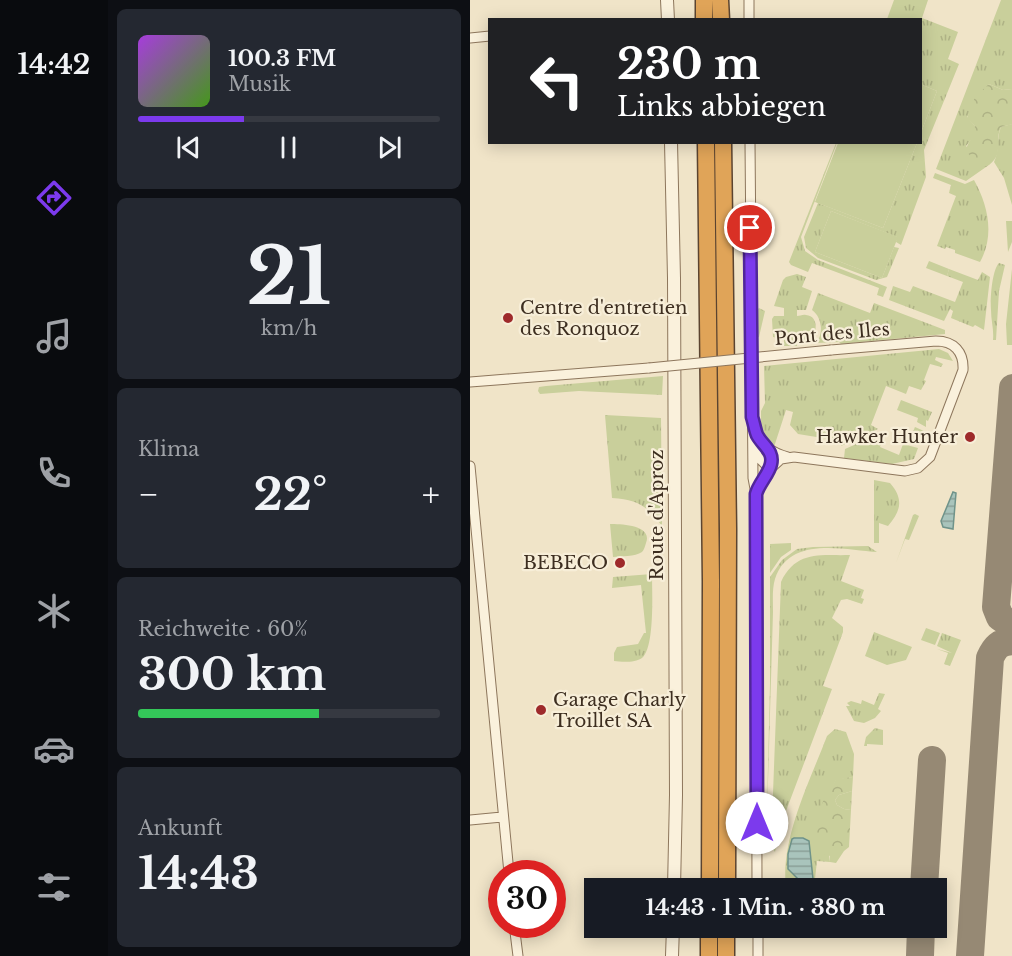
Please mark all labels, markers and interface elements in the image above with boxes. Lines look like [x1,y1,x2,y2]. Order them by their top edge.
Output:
text: 230 m [617,38,760,90]
icon: left [518,42,596,120]
text: 100.3 FM [228,45,336,72]
text: 14:42 [18,48,90,81]
text: Musik [228,72,291,96]
text: Links abbiegen [617,90,826,123]
icon: previous [172,131,205,164]
icon: pause [272,131,305,164]
icon: next [373,131,406,164]
icon: directions [33,177,75,219]
pin [724,202,775,253]
icon: arrive [733,211,766,244]
text: 21 [247,228,331,325]
place label: Centre d'entretien des Ronquoz [520,297,687,340]
marker: Centre d'entretien des Ronquoz [501,311,515,325]
icon: music [33,315,75,357]
text: km/h [261,316,317,340]
street label: Pont des Iles [773,318,891,350]
place label: Hawker Hunter [816,426,958,448]
marker: Hawker Hunter [963,430,977,444]
text: Klima [138,437,199,461]
street label: Route d'Aproz [646,449,668,581]
icon: phone [33,452,75,494]
text: 22° [254,466,327,522]
text: − [138,474,159,515]
text: + [422,474,440,515]
place label: BEBECO [523,552,608,574]
marker: BEBECO [613,556,627,570]
icon: climate [33,590,75,632]
text: Reichweite · 60% [138,617,308,641]
text: 300 km [138,646,326,702]
place label: Garage Charly Troillet SA [553,689,686,732]
marker: Garage Charly Troillet SA [534,703,548,717]
icon: car [33,728,75,770]
position arrow [725,791,789,855]
text: Ankunft [138,816,223,840]
text: 14:43 [138,845,259,901]
speed limit sign: 30 [488,860,566,938]
icon: filters [33,866,75,908]
text: 14:43 · 1 Min. · 380 m [646,894,885,921]

